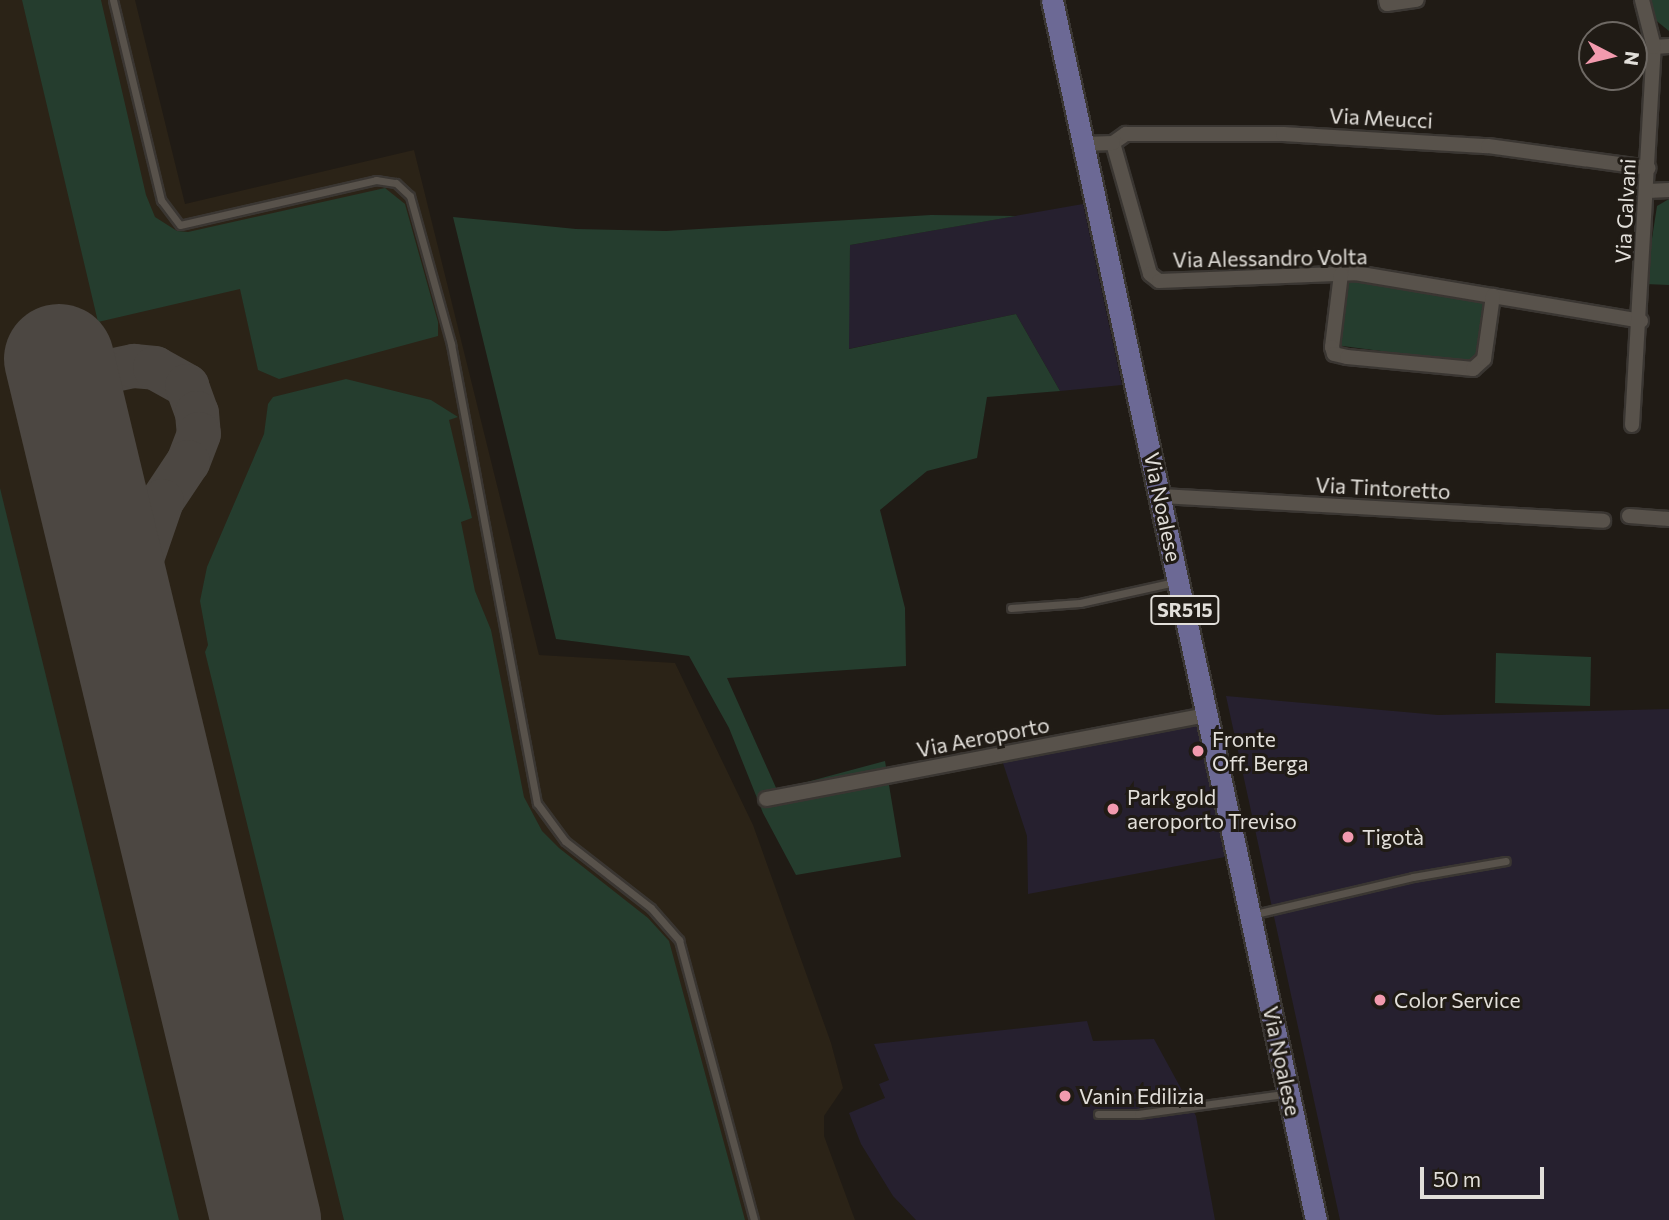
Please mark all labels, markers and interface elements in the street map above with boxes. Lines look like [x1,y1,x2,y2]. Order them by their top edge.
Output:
north arrow [1578,21,1648,91]
text: N [1620,50,1645,67]
street label: Via Meucci [1328,103,1434,133]
street label: Via Galvani [1610,158,1640,264]
street label: Via Alessandro Volta [1172,244,1368,272]
street label: Via Noalese [1139,450,1187,564]
street label: Via Tintoretto [1315,472,1451,504]
road number: SR515 [1150,594,1220,625]
street label: Via Aeroporto [914,712,1052,762]
place label: Fronte Off. Berga [1212,726,1308,776]
marker: Fronte Off. Berga [1190,743,1206,759]
place label: Park gold aeroporto Treviso [1127,784,1297,834]
marker: Park gold aeroporto Treviso [1105,801,1121,817]
place label: Tigotà [1362,824,1424,850]
marker: Tigotà [1340,829,1356,845]
place label: Color Service [1394,987,1521,1013]
marker: Color Service [1372,992,1388,1008]
street label: Via Noalese [1258,1004,1306,1118]
place label: Vanin Edilizia [1079,1083,1204,1109]
marker: Vanin Edilizia [1057,1088,1073,1104]
scale bar [1424,1154,1548,1198]
text: 50 m [1433,1166,1481,1191]

